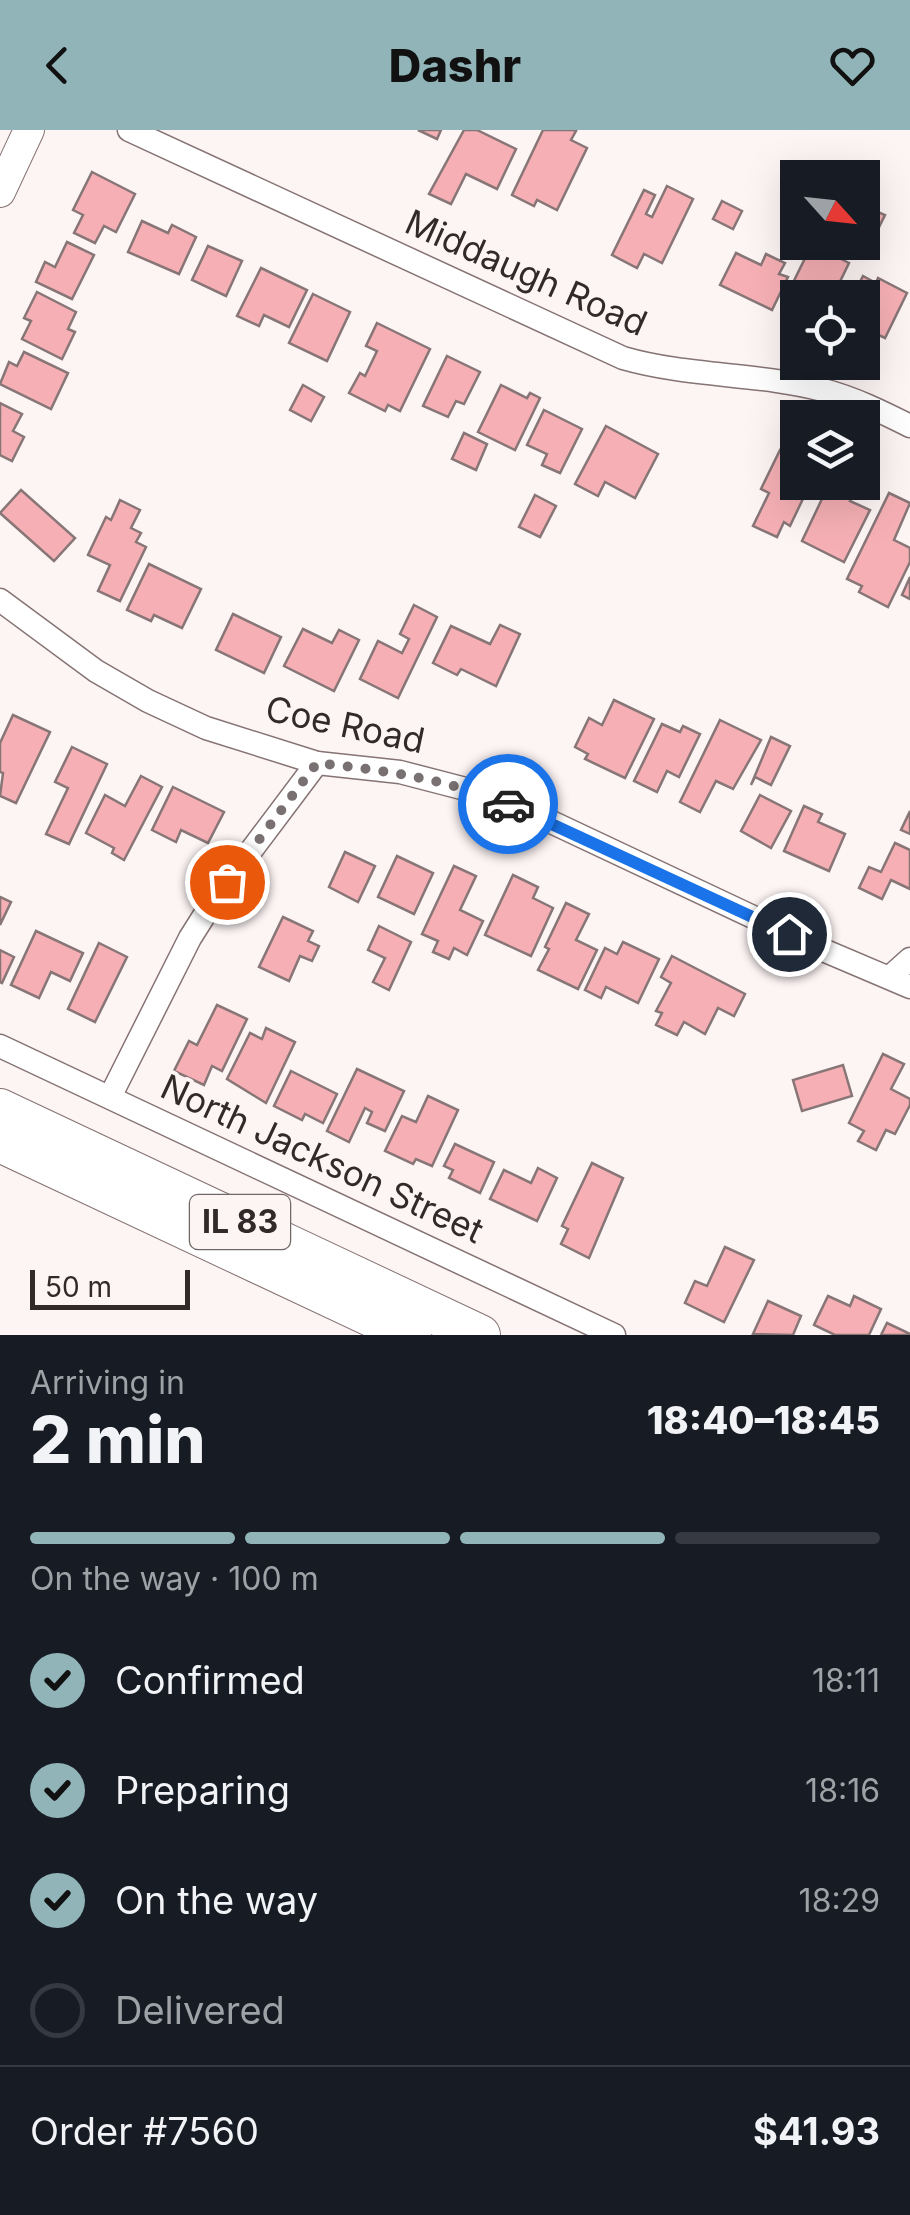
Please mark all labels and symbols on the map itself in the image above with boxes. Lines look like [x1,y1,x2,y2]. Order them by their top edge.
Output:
north arrow [780,160,880,260]
street label: Middaugh Road [399,200,654,344]
street label: Coe Road [262,687,428,761]
courier [458,754,558,854]
pin [185,840,270,925]
pin [747,892,832,977]
street label: North Jackson Street [155,1065,490,1251]
road number: IL 83 [190,1195,290,1249]
scale bar [30,1265,190,1310]

